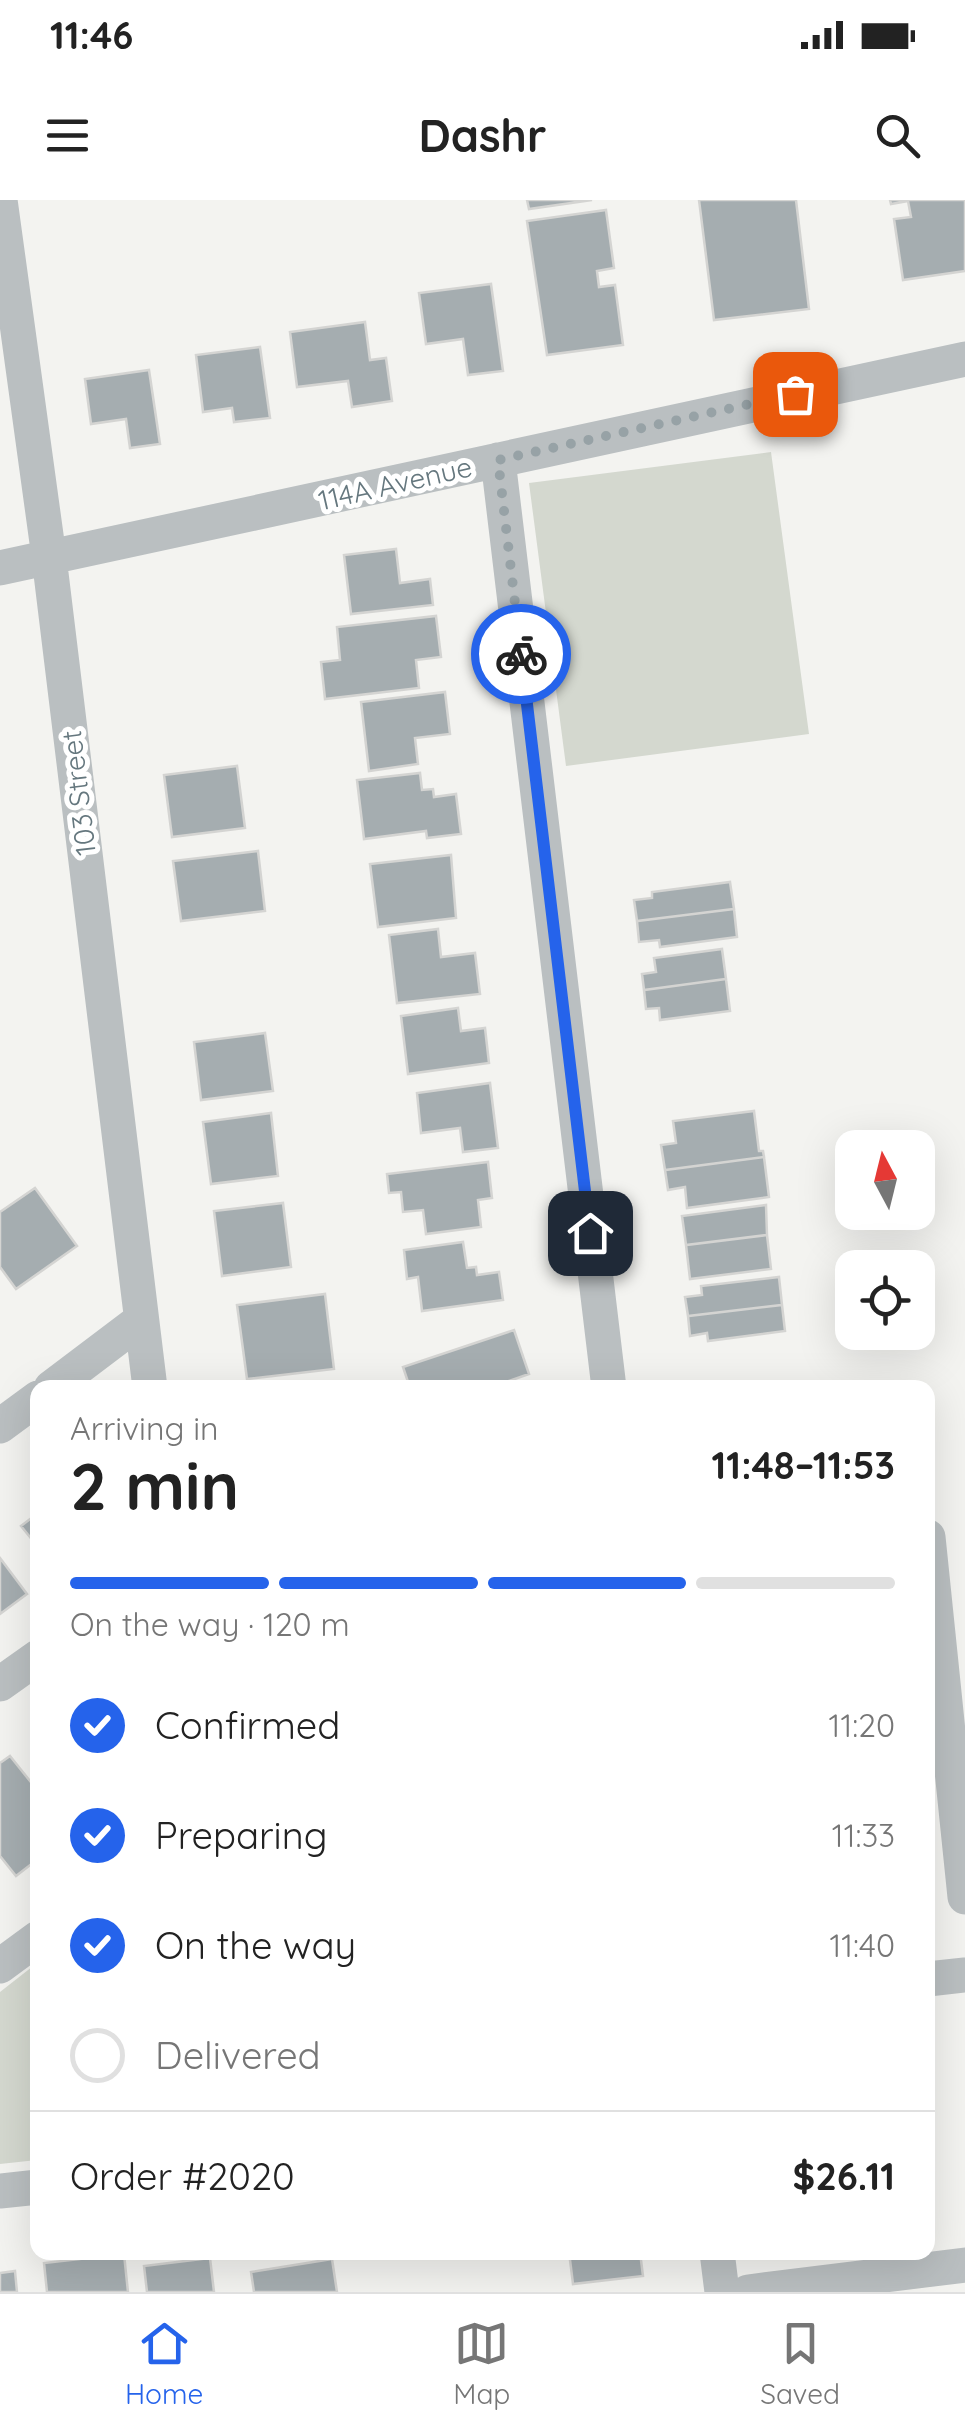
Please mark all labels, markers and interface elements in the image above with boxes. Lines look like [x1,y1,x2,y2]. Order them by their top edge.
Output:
text: 11:46 [50,11,133,59]
text: Dashr [418,107,547,163]
icon: menu [40,108,95,163]
icon: search [870,108,925,163]
pin [753,352,838,437]
icon: bag [768,367,823,422]
street label: 114A Avenue [315,448,475,518]
courier [471,604,571,704]
icon: bike [494,627,549,682]
street label: 103 Street [53,728,103,858]
north arrow [835,1130,935,1230]
map controls [835,1130,935,1350]
pin [548,1191,633,1276]
icon: home [563,1206,618,1261]
button: locate [835,1250,935,1350]
text: Arriving in [70,1408,219,1448]
text: 11:48–11:53 [712,1441,895,1489]
text: 2 min [70,1445,239,1526]
text: On the way · 120 m [70,1604,350,1644]
icon: check [70,1698,125,1753]
text: Confirmed [155,1701,340,1749]
text: 11:20 [829,1705,895,1745]
icon: check [70,1808,125,1863]
text: Preparing [155,1811,327,1859]
text: 11:33 [832,1815,895,1855]
icon: check [70,1918,125,1973]
text: On the way [155,1921,356,1969]
text: 11:40 [829,1925,895,1965]
text: Delivered [155,2031,321,2079]
text: Order #2020 [70,2152,295,2200]
text: $26.11 [793,2152,895,2200]
tab: Home [125,2316,203,2411]
tab: Map [453,2316,510,2411]
tab: Saved [760,2316,840,2411]

